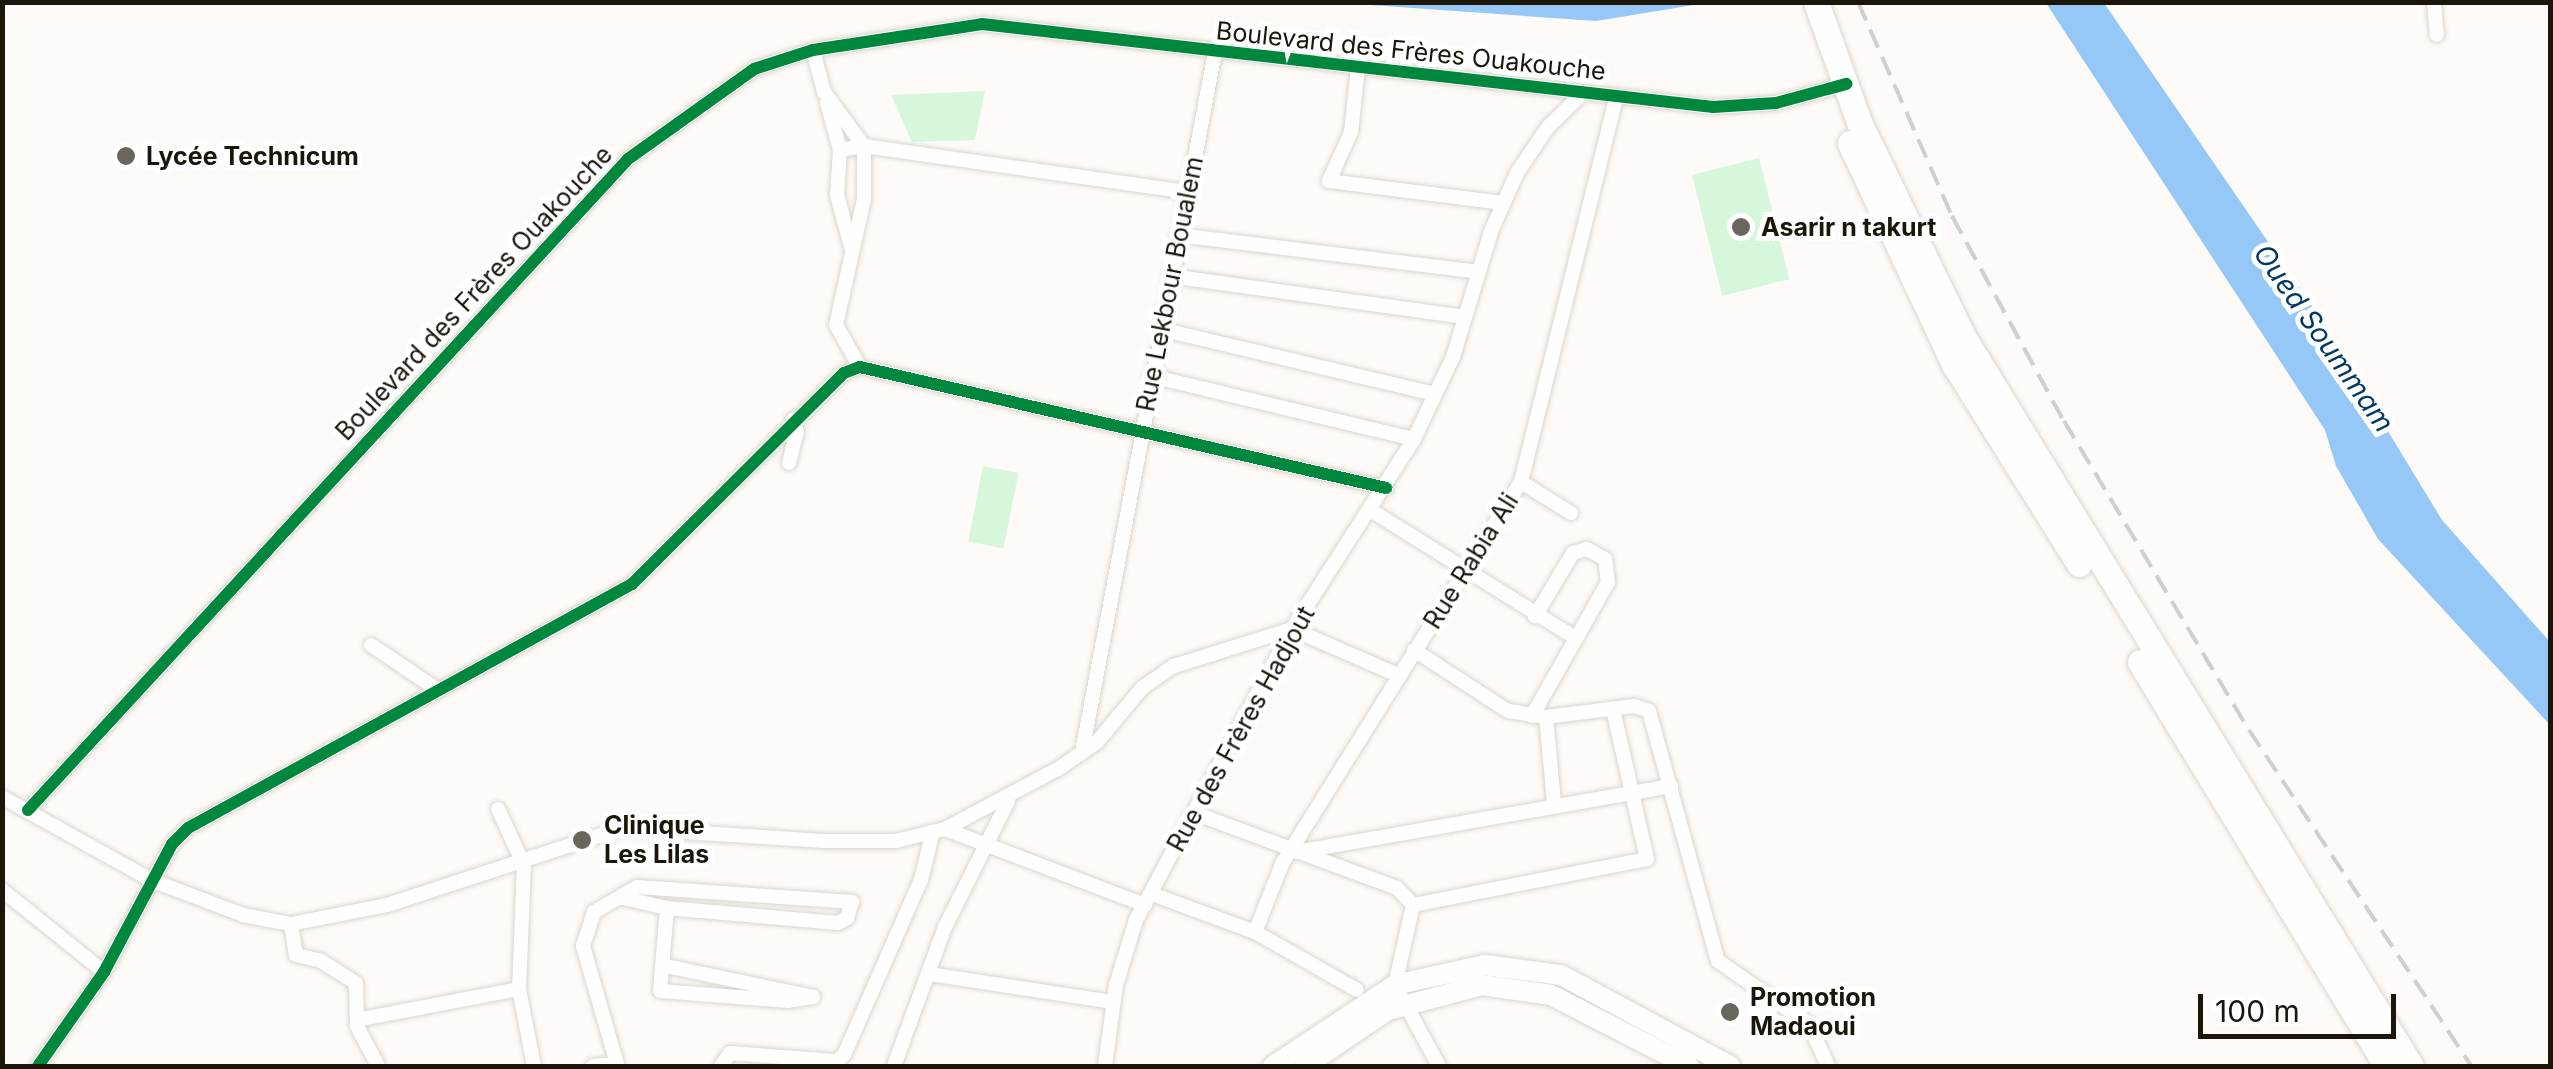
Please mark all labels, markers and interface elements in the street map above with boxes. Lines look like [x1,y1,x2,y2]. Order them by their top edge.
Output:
street label: Boulevard des Frères Ouakouche [1215,16,1607,86]
street label: Boulevard des Frères Ouakouche [329,140,619,446]
place label: Lycée Technicum [146,141,359,171]
marker: Lycée Technicum [115,145,137,167]
street label: Rue Lekbour Boualem [1131,154,1209,414]
place label: Asarir n takurt [1761,212,1936,242]
marker: Asarir n takurt [1730,216,1752,238]
water label: Oued Soummam [2247,238,2401,438]
street label: Rue Rabia Ali [1417,488,1525,634]
street label: Rue des Frères Hadjout [1161,601,1321,857]
place label: Clinique Les Lilas [604,811,709,870]
marker: Clinique Les Lilas [569,827,595,853]
scale bar [2203,974,2400,1036]
place label: Promotion Madaoui [1750,983,1876,1042]
text: 100 m [2215,993,2300,1029]
marker: Promotion Madaoui [1719,1001,1741,1023]

